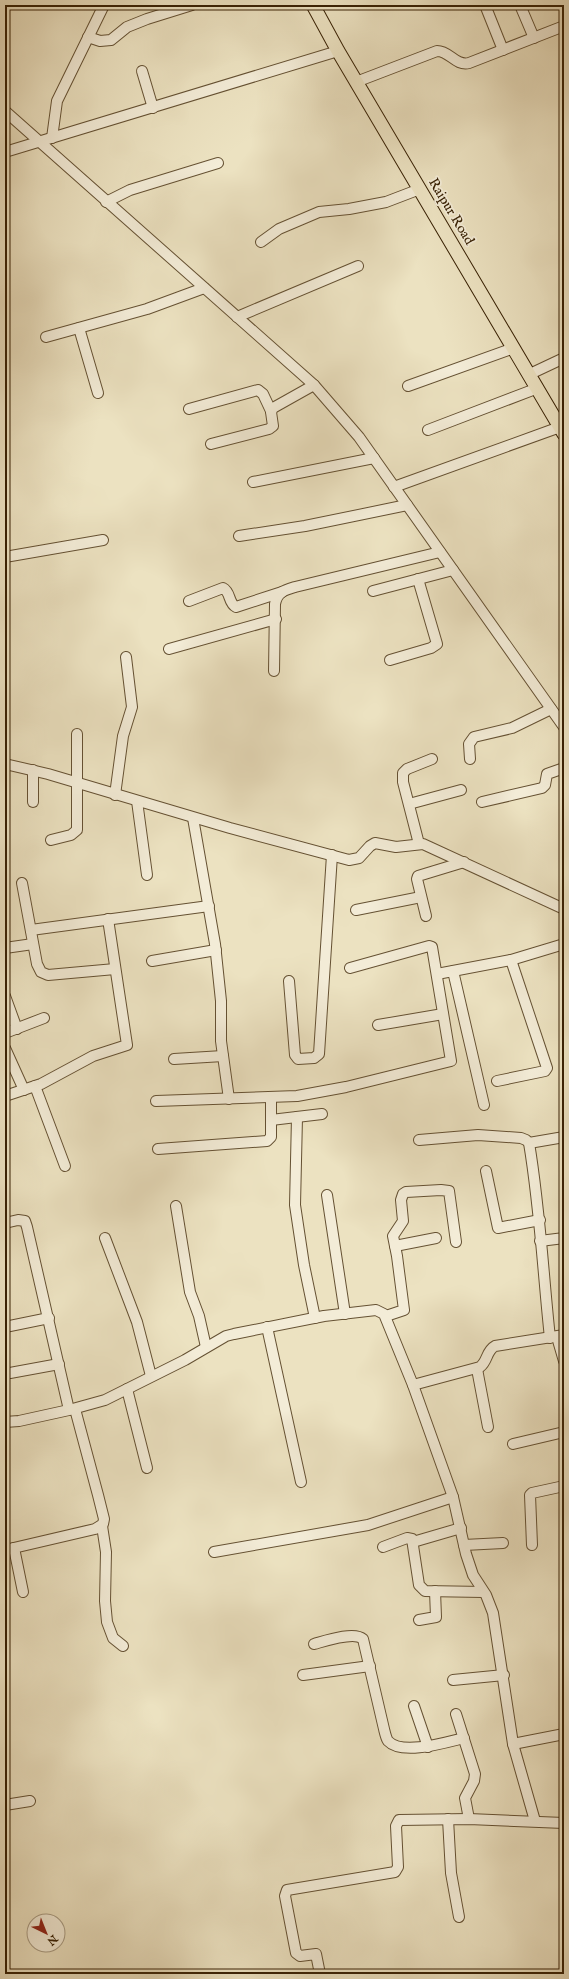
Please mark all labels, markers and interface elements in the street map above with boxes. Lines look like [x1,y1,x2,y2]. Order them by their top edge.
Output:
street label: Raipur Road [424,175,478,249]
north arrow [26,1913,66,1953]
text: N [44,1931,61,1948]

